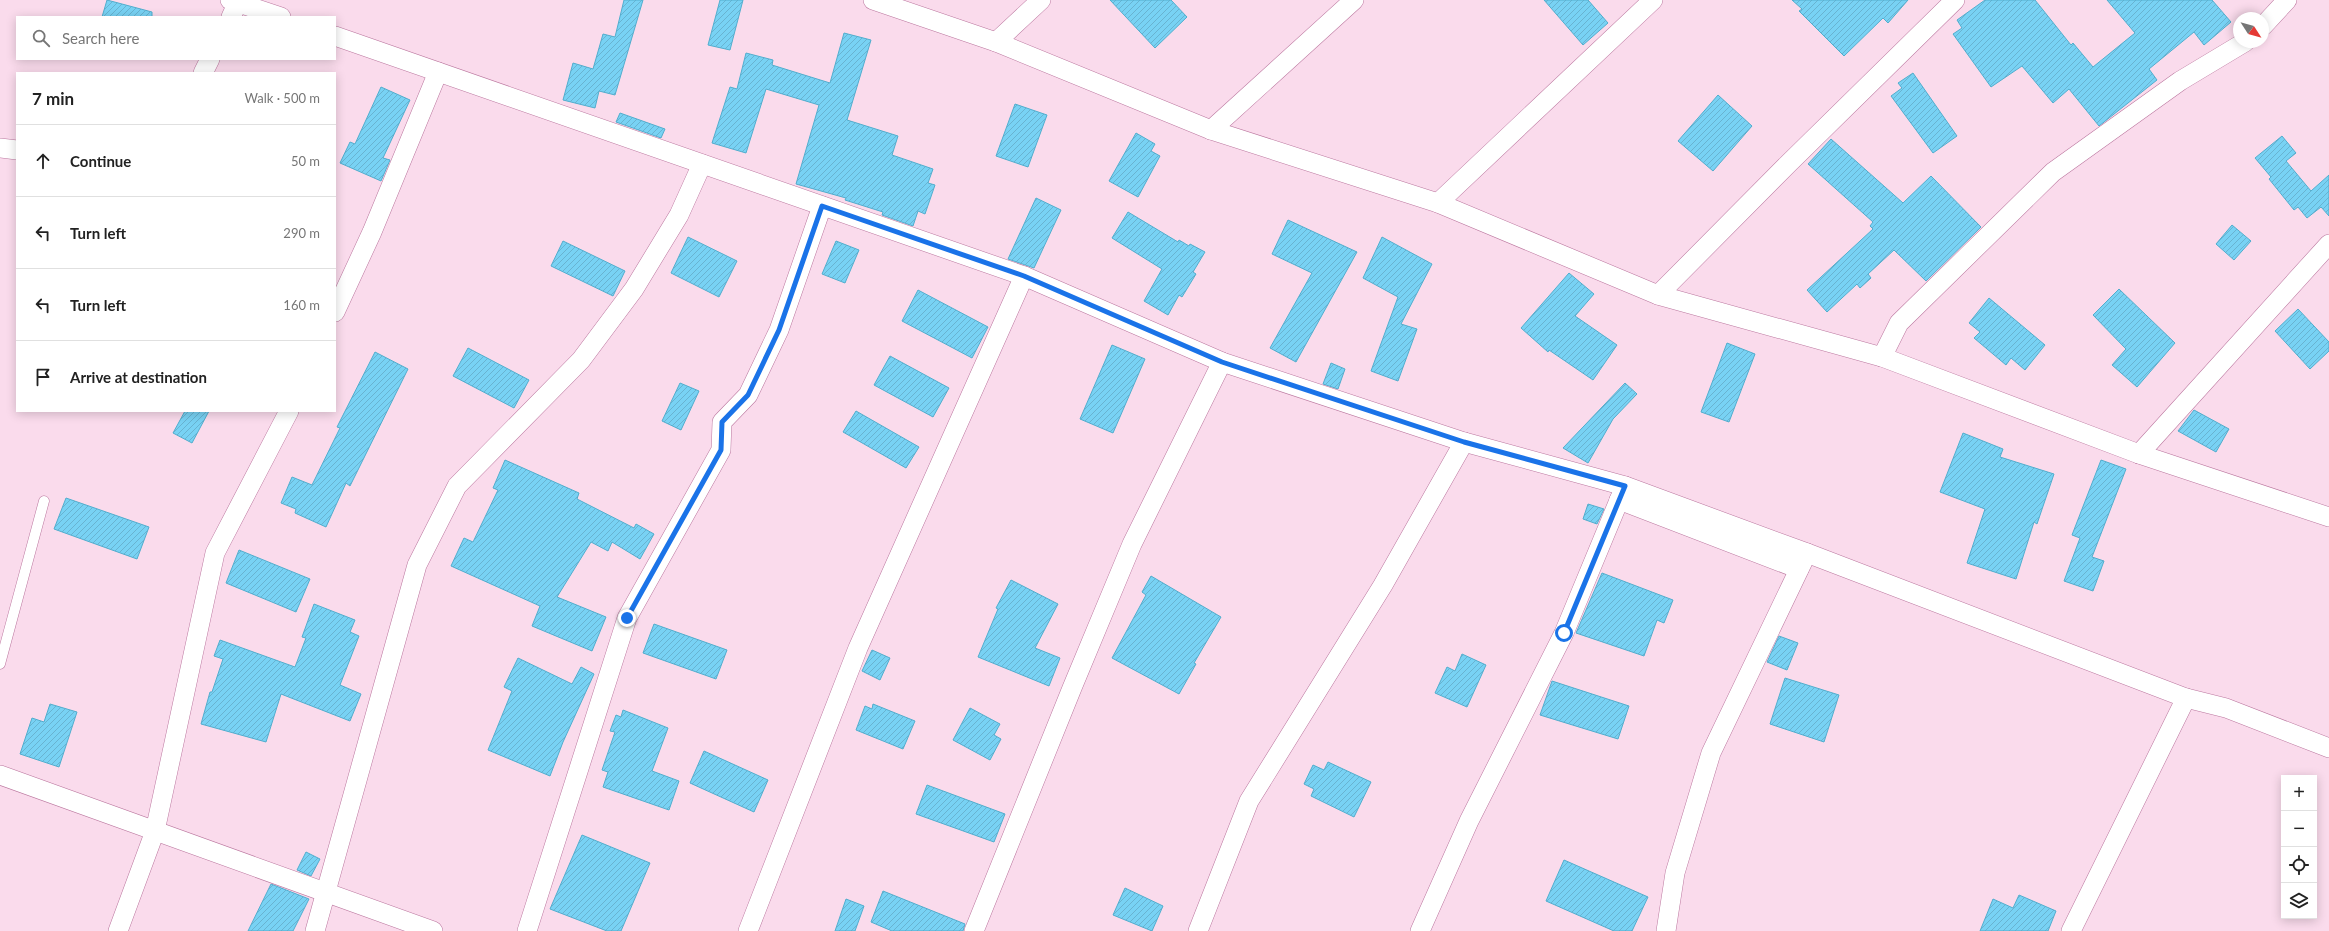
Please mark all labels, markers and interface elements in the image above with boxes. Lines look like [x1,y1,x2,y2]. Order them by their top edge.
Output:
north arrow [2233,12,2269,48]
search box [16,16,336,60]
icon: search [30,27,52,49]
text: Search here [62,29,139,47]
text: 7 min [32,88,74,109]
text: Walk · 500 m [244,90,320,106]
icon: ahead [32,150,54,172]
text: Continue [70,152,131,170]
text: 50 m [291,153,320,169]
icon: left [32,222,54,244]
text: Turn left [70,224,126,242]
text: 290 m [283,225,320,241]
icon: left [32,294,54,316]
text: Turn left [70,296,126,314]
text: 160 m [283,297,320,313]
icon: arrive [32,366,54,388]
text: Arrive at destination [70,368,207,386]
route end [618,609,636,627]
route start [1555,624,1573,642]
map controls [2281,775,2317,919]
button: + [2281,775,2317,811]
button: − [2281,811,2317,847]
button: locate [2281,847,2317,883]
button: layers [2281,883,2317,919]

